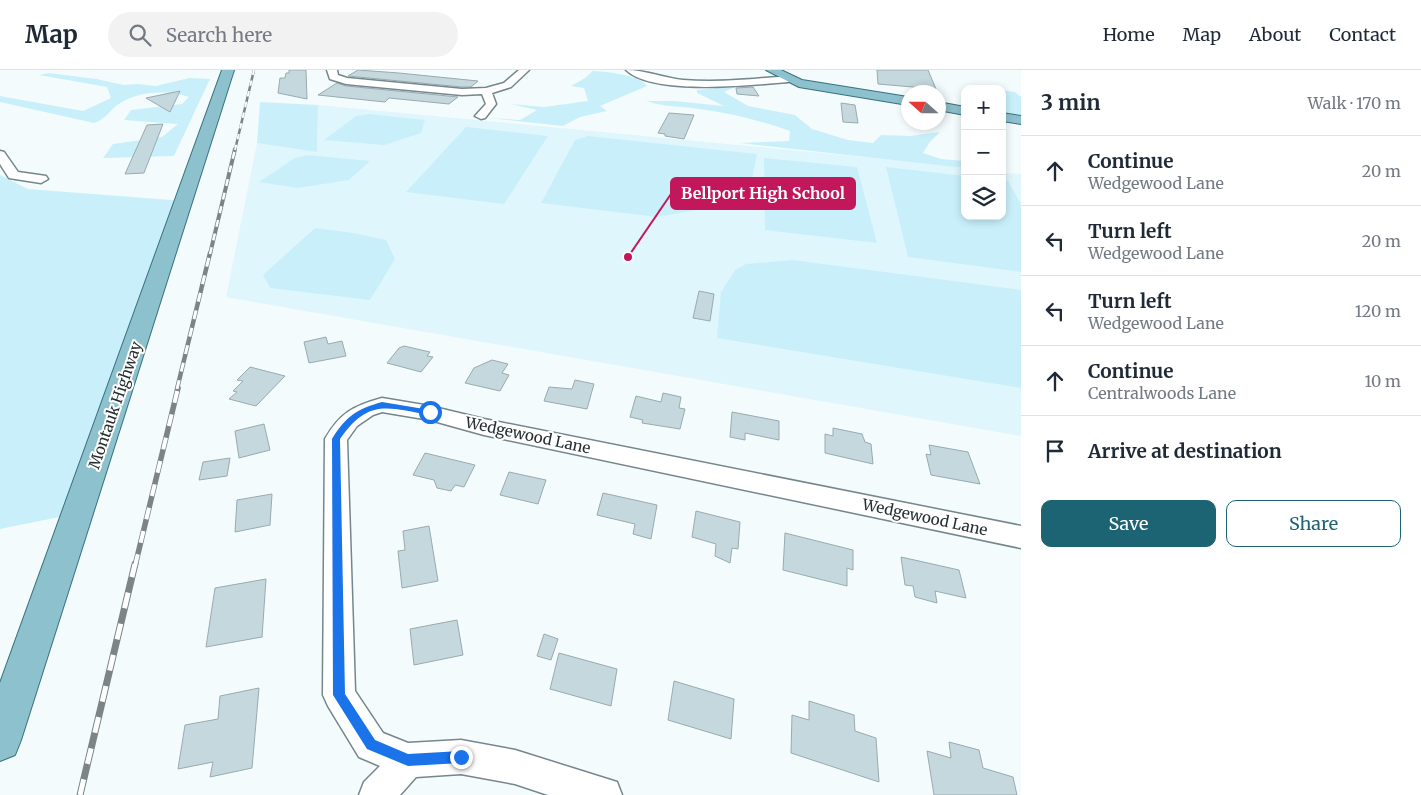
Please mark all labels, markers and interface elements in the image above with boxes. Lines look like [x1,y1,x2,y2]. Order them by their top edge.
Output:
search box [108,12,458,57]
text: Map [25,19,78,50]
icon: search [126,21,154,49]
text: Search here [166,23,272,47]
text: Home [1103,23,1155,46]
text: Map [1183,23,1221,46]
text: About [1249,23,1301,46]
text: Contact [1329,23,1396,46]
north arrow [901,85,946,130]
map controls [961,85,1006,220]
button: + [961,85,1006,130]
text: 3 min [1041,89,1100,116]
text: Walk · 170 m [1308,93,1401,113]
button: − [961,130,1006,175]
text: Continue [1088,149,1174,173]
icon: ahead [1041,157,1069,185]
text: 20 m [1362,161,1401,181]
text: Wedgewood Lane [1088,173,1224,193]
button: layers [961,175,1006,220]
callout: Bellport High School [671,178,855,209]
text: Bellport High School [681,183,845,203]
text: Turn left [1088,219,1172,243]
icon: left [1041,227,1069,255]
text: 20 m [1362,231,1401,251]
text: Wedgewood Lane [1088,243,1224,263]
text: Turn left [1088,289,1172,313]
icon: left [1041,297,1069,325]
text: 120 m [1355,301,1401,321]
text: Wedgewood Lane [1088,313,1224,333]
street label: Montauk Highway [84,339,146,471]
text: Continue [1088,359,1174,383]
icon: ahead [1041,367,1069,395]
text: 10 m [1364,371,1401,391]
text: Centralwoods Lane [1088,383,1236,403]
route start [419,401,442,424]
street label: Wedgewood Lane [463,412,592,458]
icon: arrive [1041,437,1069,465]
text: Arrive at destination [1088,439,1282,463]
street label: Wedgewood Lane [860,494,989,540]
button: Save [1041,500,1216,547]
button: Share [1226,500,1401,547]
route end [450,746,473,769]

